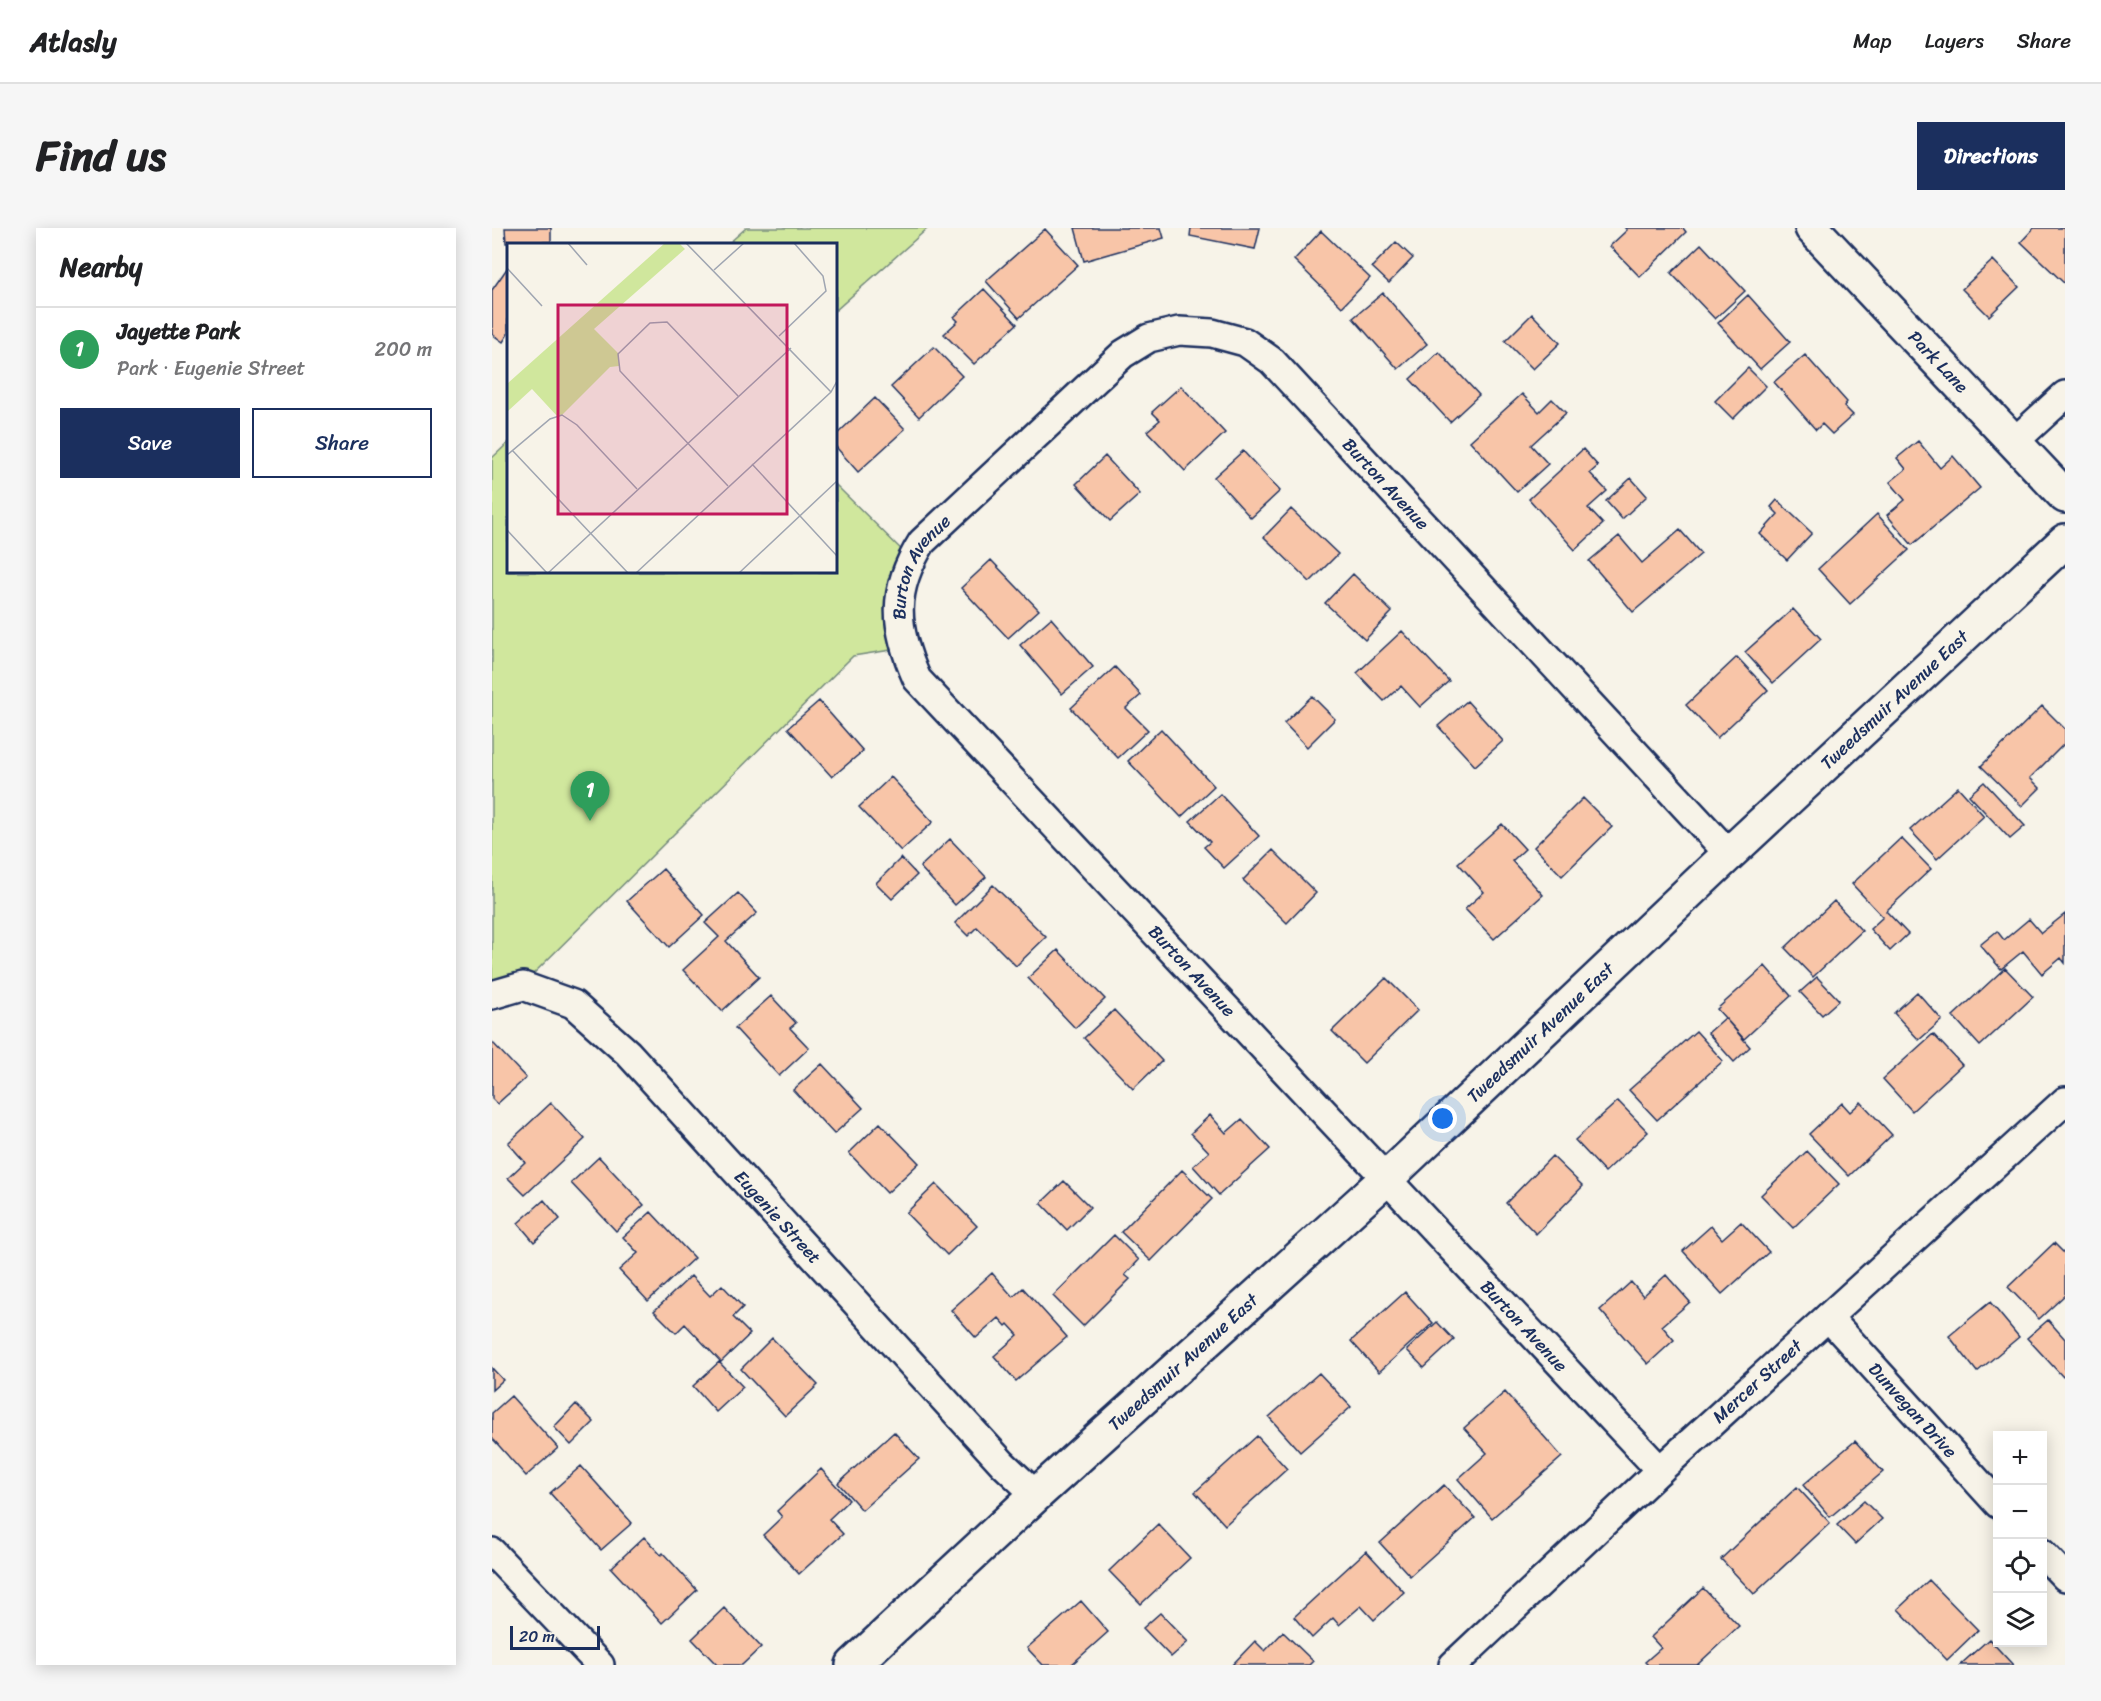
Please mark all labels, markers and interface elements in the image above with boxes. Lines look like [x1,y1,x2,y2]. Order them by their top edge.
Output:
text: Atlasly [30,17,117,66]
text: Map [1853,22,1892,60]
text: Layers [1925,22,1984,60]
text: Share [2017,22,2071,60]
text: Find us [36,119,166,193]
button: Directions [1917,122,2065,190]
inset map [507,243,837,573]
text: Nearby [60,244,142,290]
text: Jayette Park [117,312,241,351]
street label: Park Lane [1900,323,1977,401]
text: 1 [75,332,84,367]
text: 200 m [375,332,432,367]
text: Park · Eugenie Street [117,351,305,386]
button: Save [60,408,240,478]
button: Share [252,408,432,478]
street label: Burton Avenue [1334,430,1438,538]
street label: Burton Avenue [883,506,959,620]
street label: Tweedsmuir Avenue East [1813,621,1977,778]
pin: 1 [570,772,610,821]
street label: Burton Avenue [1140,917,1244,1025]
street label: Tweedsmuir Avenue East [1459,954,1622,1111]
your location [1428,1104,1457,1133]
street label: Eugenie Street [726,1162,829,1272]
street label: Burton Avenue [1472,1272,1576,1380]
street label: Tweedsmuir Avenue East [1100,1285,1266,1439]
street label: Mercer Street [1705,1331,1811,1431]
street label: Dunvegan Drive [1860,1355,1965,1466]
map controls [1993,1431,2047,1647]
button: + [1993,1431,2047,1485]
button: − [1993,1485,2047,1539]
button: locate [1993,1539,2047,1593]
button: layers [1993,1593,2047,1647]
text: 20 m [519,1622,555,1651]
scale bar [510,1623,600,1650]

